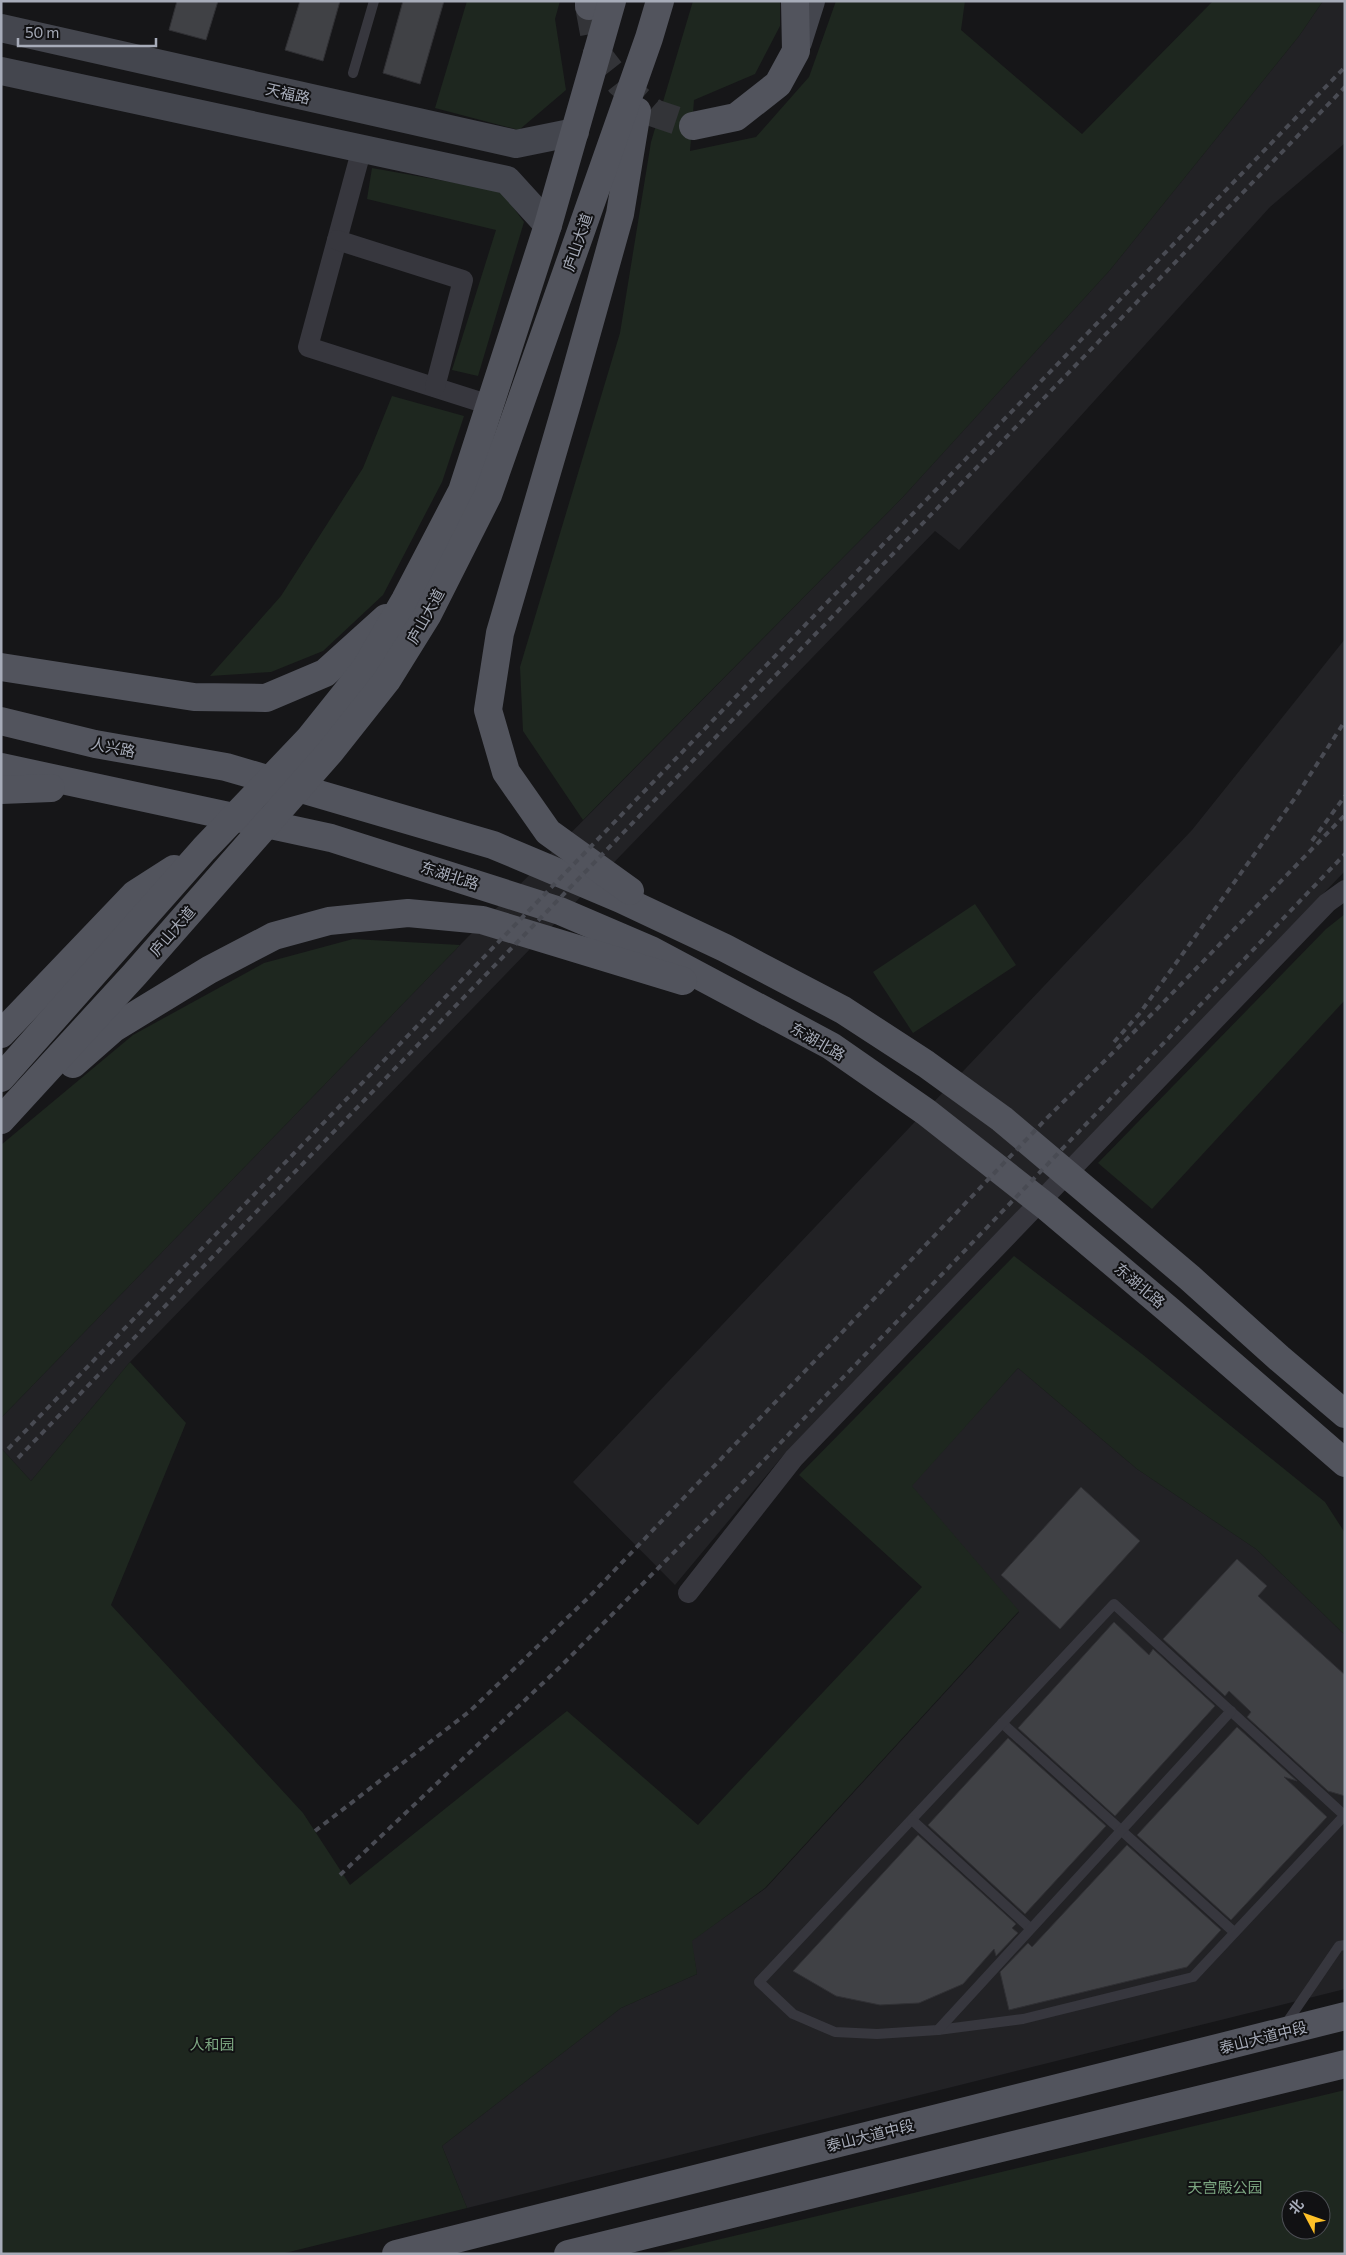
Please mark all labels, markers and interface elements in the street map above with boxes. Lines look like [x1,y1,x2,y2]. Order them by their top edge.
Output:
scale bar [18,15,155,47]
text: 50 m [25,23,59,41]
street label: 天福路 [264,79,312,107]
street label: 庐山大道 [559,211,595,273]
street label: 庐山大道 [403,585,447,647]
street label: 人兴路 [89,734,137,760]
street label: 东湖北路 [419,857,481,893]
street label: 庐山大道 [146,902,198,960]
street label: 东湖北路 [788,1018,848,1064]
street label: 东湖北路 [1111,1259,1169,1311]
street label: 泰山大道中段 [1217,2017,1309,2057]
park label: 人和园 [189,2035,235,2053]
street label: 泰山大道中段 [824,2115,916,2155]
park label: 天宫殿公园 [1187,2178,1263,2196]
north arrow [1281,2190,1331,2240]
text: 北 [1285,2195,1307,2217]

